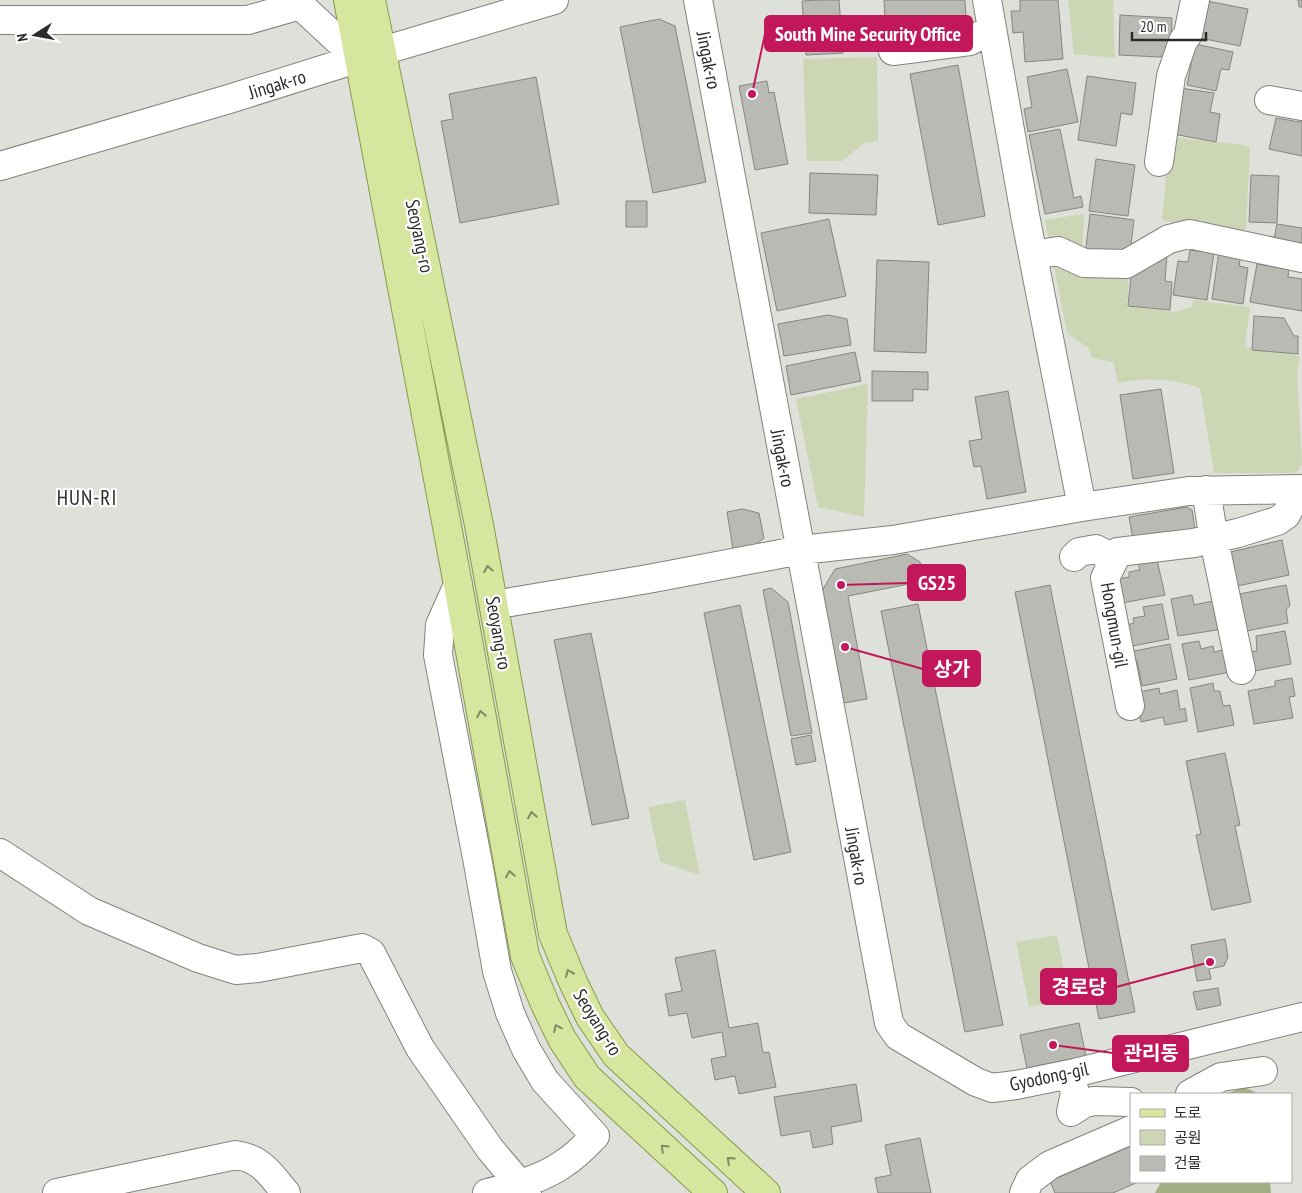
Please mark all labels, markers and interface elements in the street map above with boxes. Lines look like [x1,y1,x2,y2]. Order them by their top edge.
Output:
north arrow [10,10,60,60]
scale bar [1132,10,1206,42]
callout: South Mine Security Office [765,16,972,51]
text: 20 m [1140,17,1166,36]
text: South Mine Security Office [775,21,961,47]
street label: Jingak-ro [691,28,726,91]
text: N [13,32,32,43]
street label: Jingak-ro [245,64,308,104]
street label: Seoyang-ro [401,197,439,275]
street label: Jingak-ro [765,426,800,489]
district label: HUN-RI [57,484,117,511]
one-way arrow [483,565,493,574]
callout: GS25 [908,565,965,600]
text: GS25 [918,570,956,596]
street label: Hongmun-gil [1096,580,1134,670]
street label: Seoyang-ro [481,594,517,672]
callout: 상가 [923,651,980,686]
text: 상가 [934,656,970,682]
one-way arrow [477,710,487,718]
one-way arrow [527,811,537,820]
street label: Jingak-ro [840,824,874,887]
one-way arrow [506,870,516,878]
one-way arrow [565,969,575,978]
callout: 경로당 [1041,969,1116,1004]
text: 경로당 [1051,974,1107,1000]
street label: Seoyang-ro [568,984,628,1060]
one-way arrow [553,1025,563,1034]
callout: 관리동 [1113,1036,1188,1071]
text: 관리동 [1123,1040,1179,1066]
street label: Gyodong-gil [1007,1056,1091,1096]
legend [1130,1093,1292,1183]
text: 도로 [1174,1103,1202,1122]
text: 공원 [1174,1128,1202,1147]
one-way arrow [661,1145,670,1154]
text: 건물 [1174,1153,1202,1172]
one-way arrow [726,1157,735,1166]

